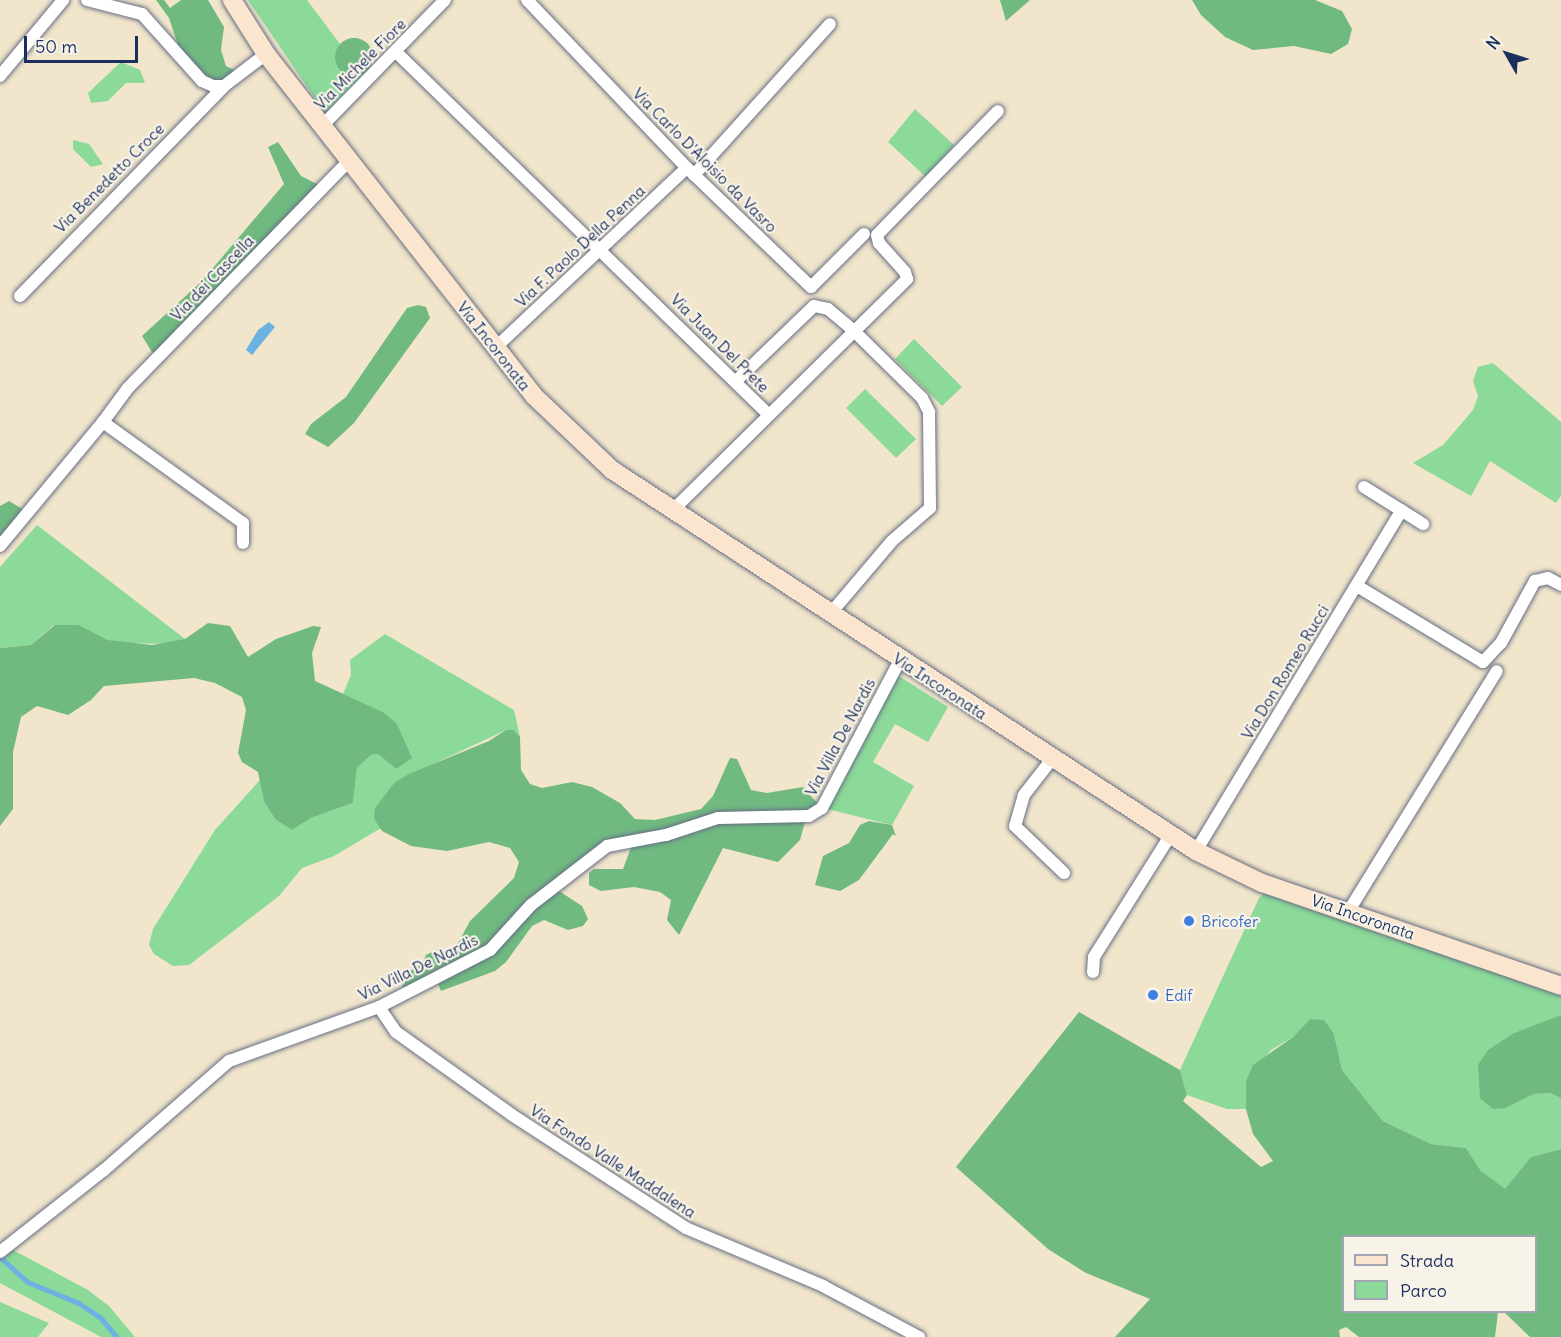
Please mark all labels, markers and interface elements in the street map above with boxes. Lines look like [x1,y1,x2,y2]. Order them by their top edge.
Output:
street label: Via Michele Fiore [310,14,410,114]
scale bar [27,24,141,62]
north arrow [1477,24,1537,84]
text: N [1482,32,1504,53]
text: 50 m [35,35,77,58]
street label: Via Carlo D'Aloisio da Vasro [629,84,781,236]
street label: Via Benedetto Croce [50,119,168,237]
street label: Via F. Paolo Della Penna [511,181,649,311]
street label: Via dei Cascella [166,231,258,325]
street label: Via Juan Del Prete [667,290,773,396]
street label: Via Incoronata [453,298,535,394]
street label: Via Don Romeo Rucci [1237,601,1333,743]
street label: Via Incoronata [890,649,990,723]
street label: Via Villa De Nardis [801,675,879,799]
street label: Via Incoronata [1309,890,1417,944]
place label: Bricofer [1201,911,1258,931]
marker: Bricofer [1182,914,1196,928]
street label: Via Villa De Nardis [355,930,481,1004]
place label: Edif [1165,985,1192,1005]
marker: Edif [1146,988,1160,1002]
street label: Via Fondo Valle Maddalena [526,1100,700,1222]
legend [1342,1235,1537,1313]
text: Strada [1400,1249,1454,1272]
text: Parco [1400,1279,1447,1302]

